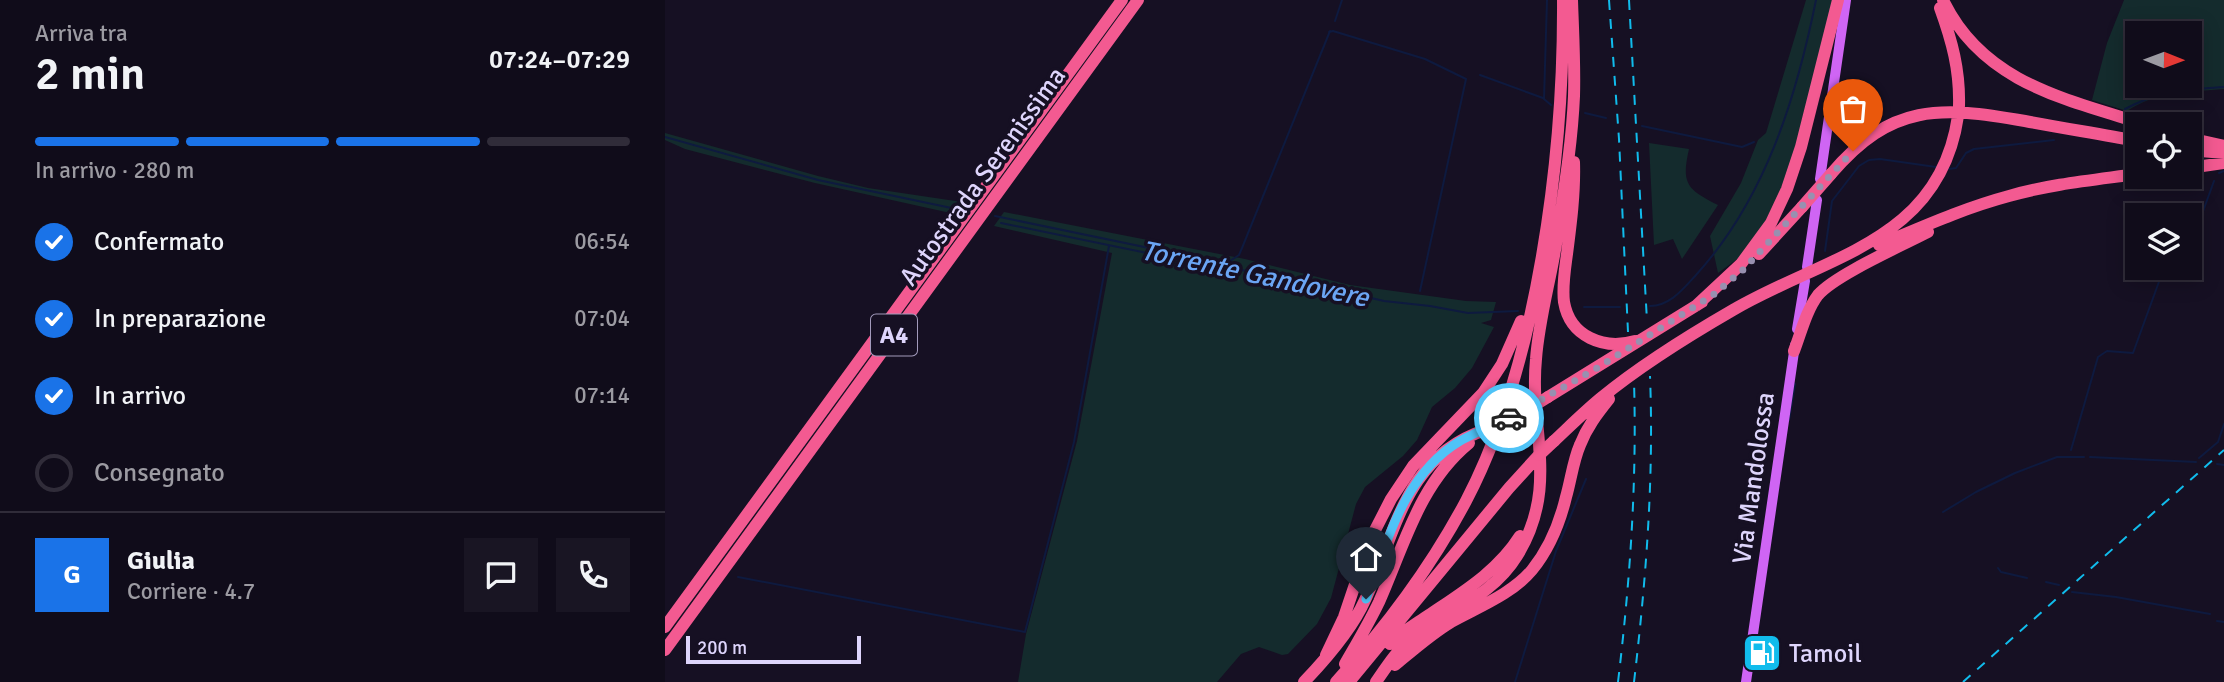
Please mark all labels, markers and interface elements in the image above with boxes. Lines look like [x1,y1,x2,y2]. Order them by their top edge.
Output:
text: Arriva tra [35,19,128,48]
north arrow [2125,21,2201,98]
map controls [2125,21,2202,280]
text: 07:24–07:29 [489,44,630,76]
text: 2 min [35,46,145,102]
street label: Autostrada Serenissima [893,61,1073,292]
pin [1823,79,1883,151]
icon: bag [1834,90,1872,128]
button: locate [2125,112,2202,189]
text: In arrivo · 280 m [35,156,194,185]
button: layers [2125,203,2202,280]
icon: check [35,223,73,261]
text: Confermato [94,226,224,258]
text: 06:54 [574,227,630,256]
water label: Torrente Gandovere [1138,233,1374,315]
icon: check [35,300,73,338]
text: In preparazione [94,303,266,335]
text: 07:04 [574,304,630,333]
road number: A4 [871,314,917,356]
icon: check [35,377,73,415]
text: In arrivo [94,380,186,412]
text: 07:14 [574,381,630,410]
courier [1474,383,1544,453]
street label: Via Mandolossa [1726,390,1782,566]
icon: car [1490,399,1528,437]
text: Consegnato [94,457,225,489]
pin [1336,527,1396,599]
button: chat [464,538,538,612]
button: phone [556,538,630,612]
icon: home [1347,538,1385,576]
text: Giulia [127,545,195,577]
text: G [63,559,81,591]
text: Corriere · 4.7 [127,577,255,606]
fuel station icon: Tamoil [1741,632,1783,674]
scale bar [686,633,861,665]
text: 200 m [697,636,747,660]
place label: Tamoil [1789,638,1862,670]

